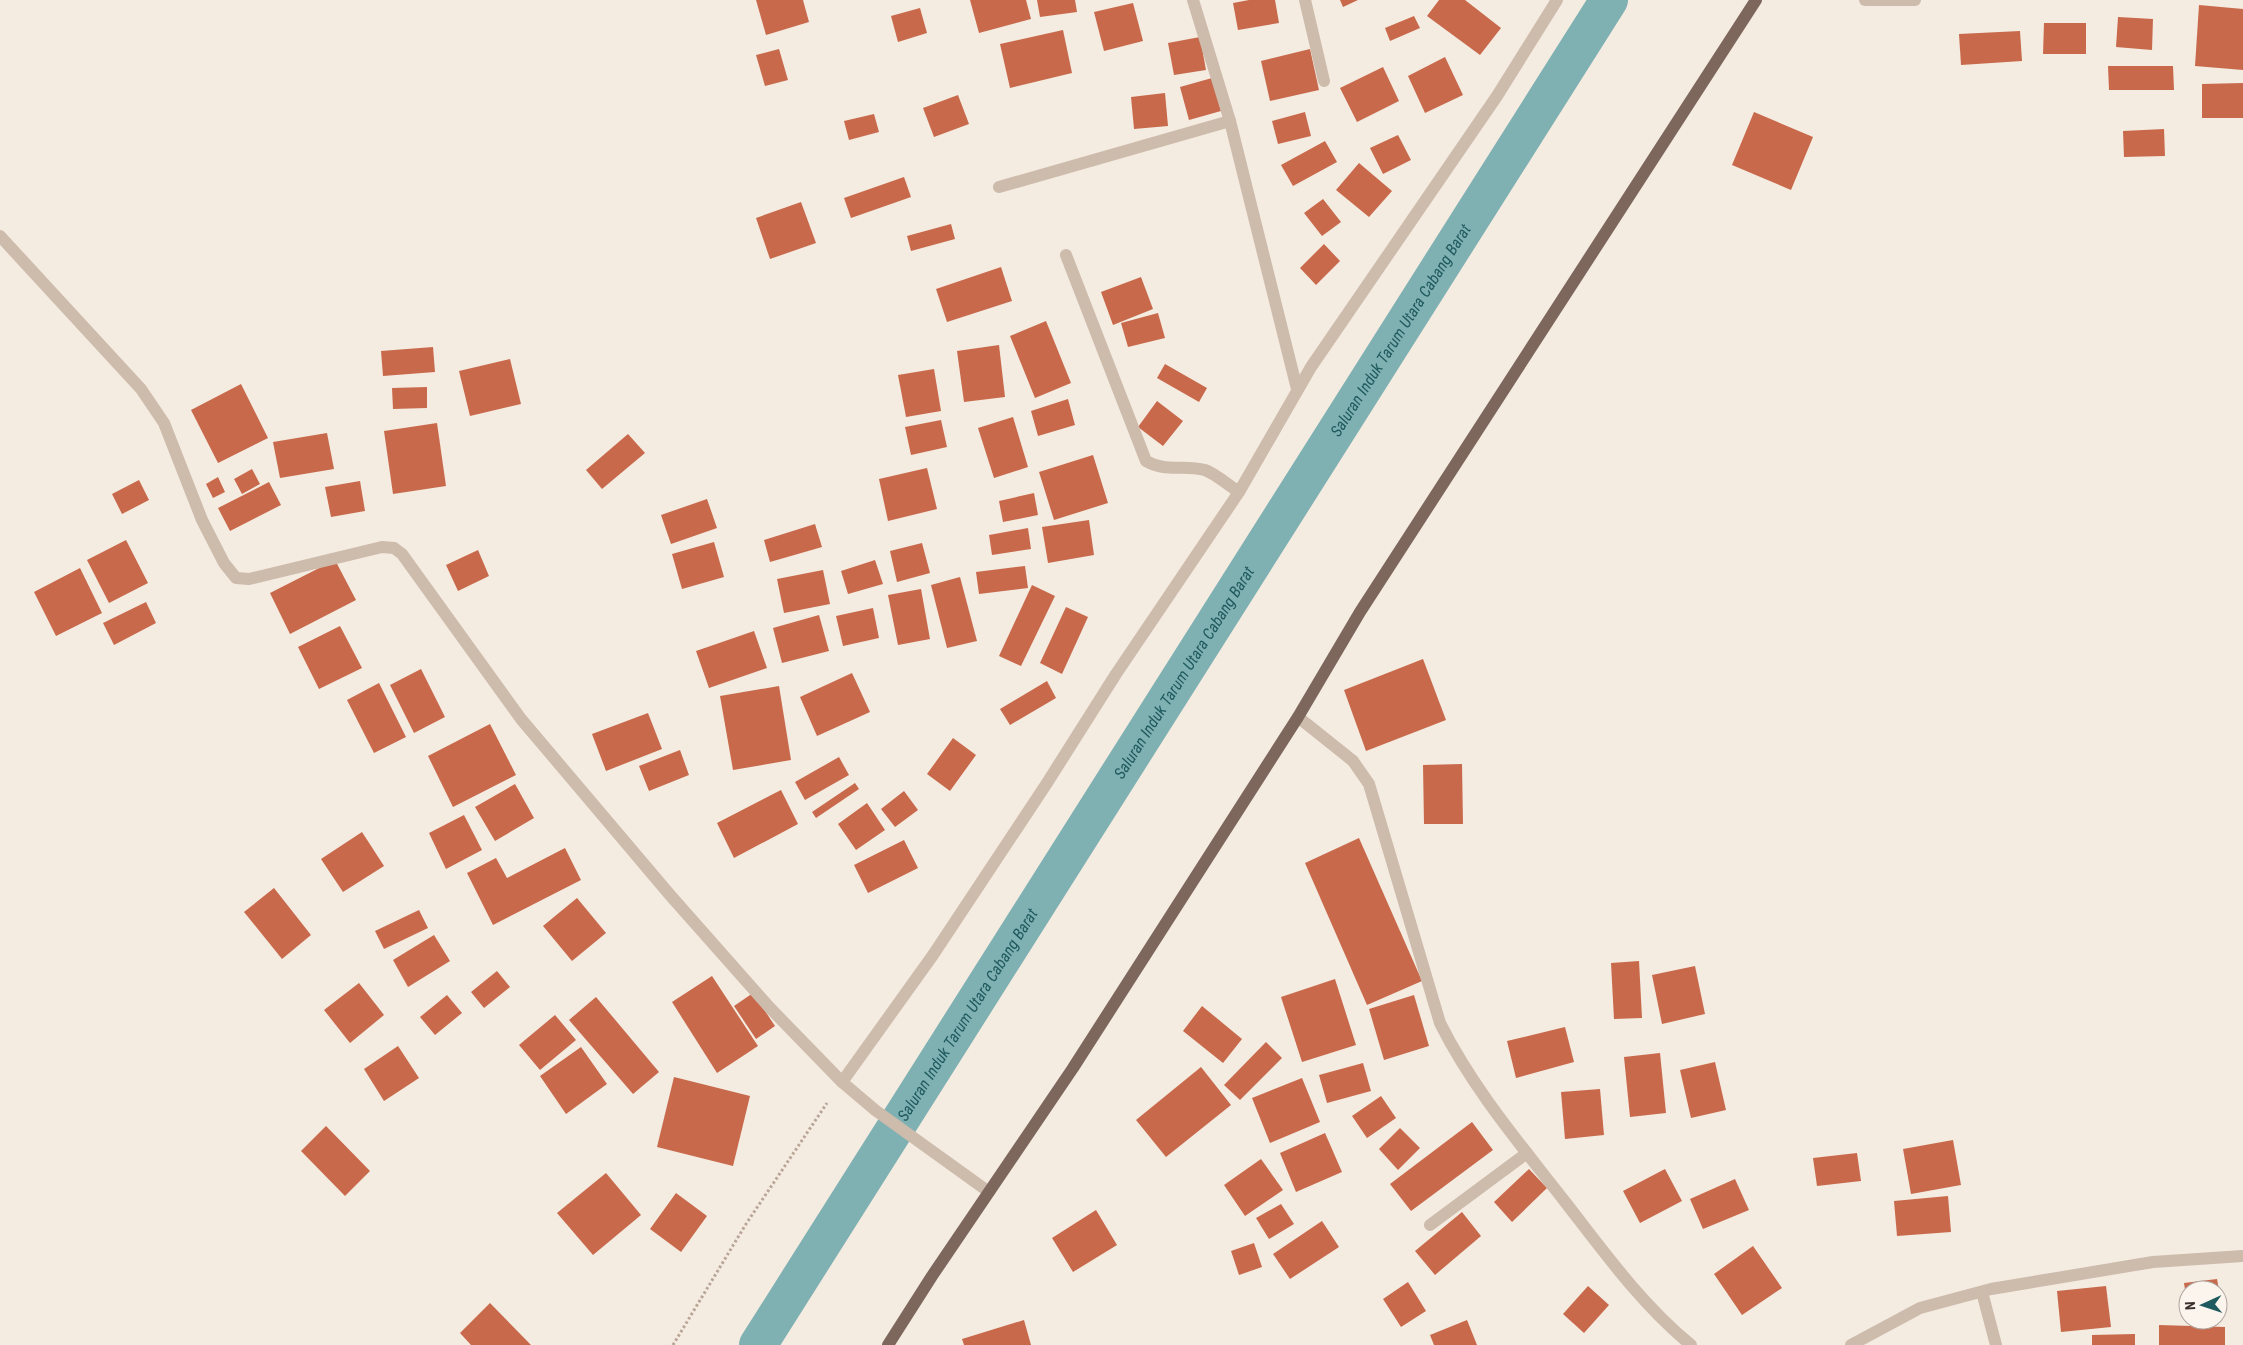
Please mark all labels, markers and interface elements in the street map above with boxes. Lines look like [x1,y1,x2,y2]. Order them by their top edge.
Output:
water label: Saluran Induk Tarum Utara Cabang Barat [1326,220,1475,440]
water label: Saluran Induk Tarum Utara Cabang Barat [1110,563,1258,782]
water label: Saluran Induk Tarum Utara Cabang Barat [893,905,1042,1124]
north arrow [2178,1280,2228,1330]
text: N [2182,1301,2198,1310]

